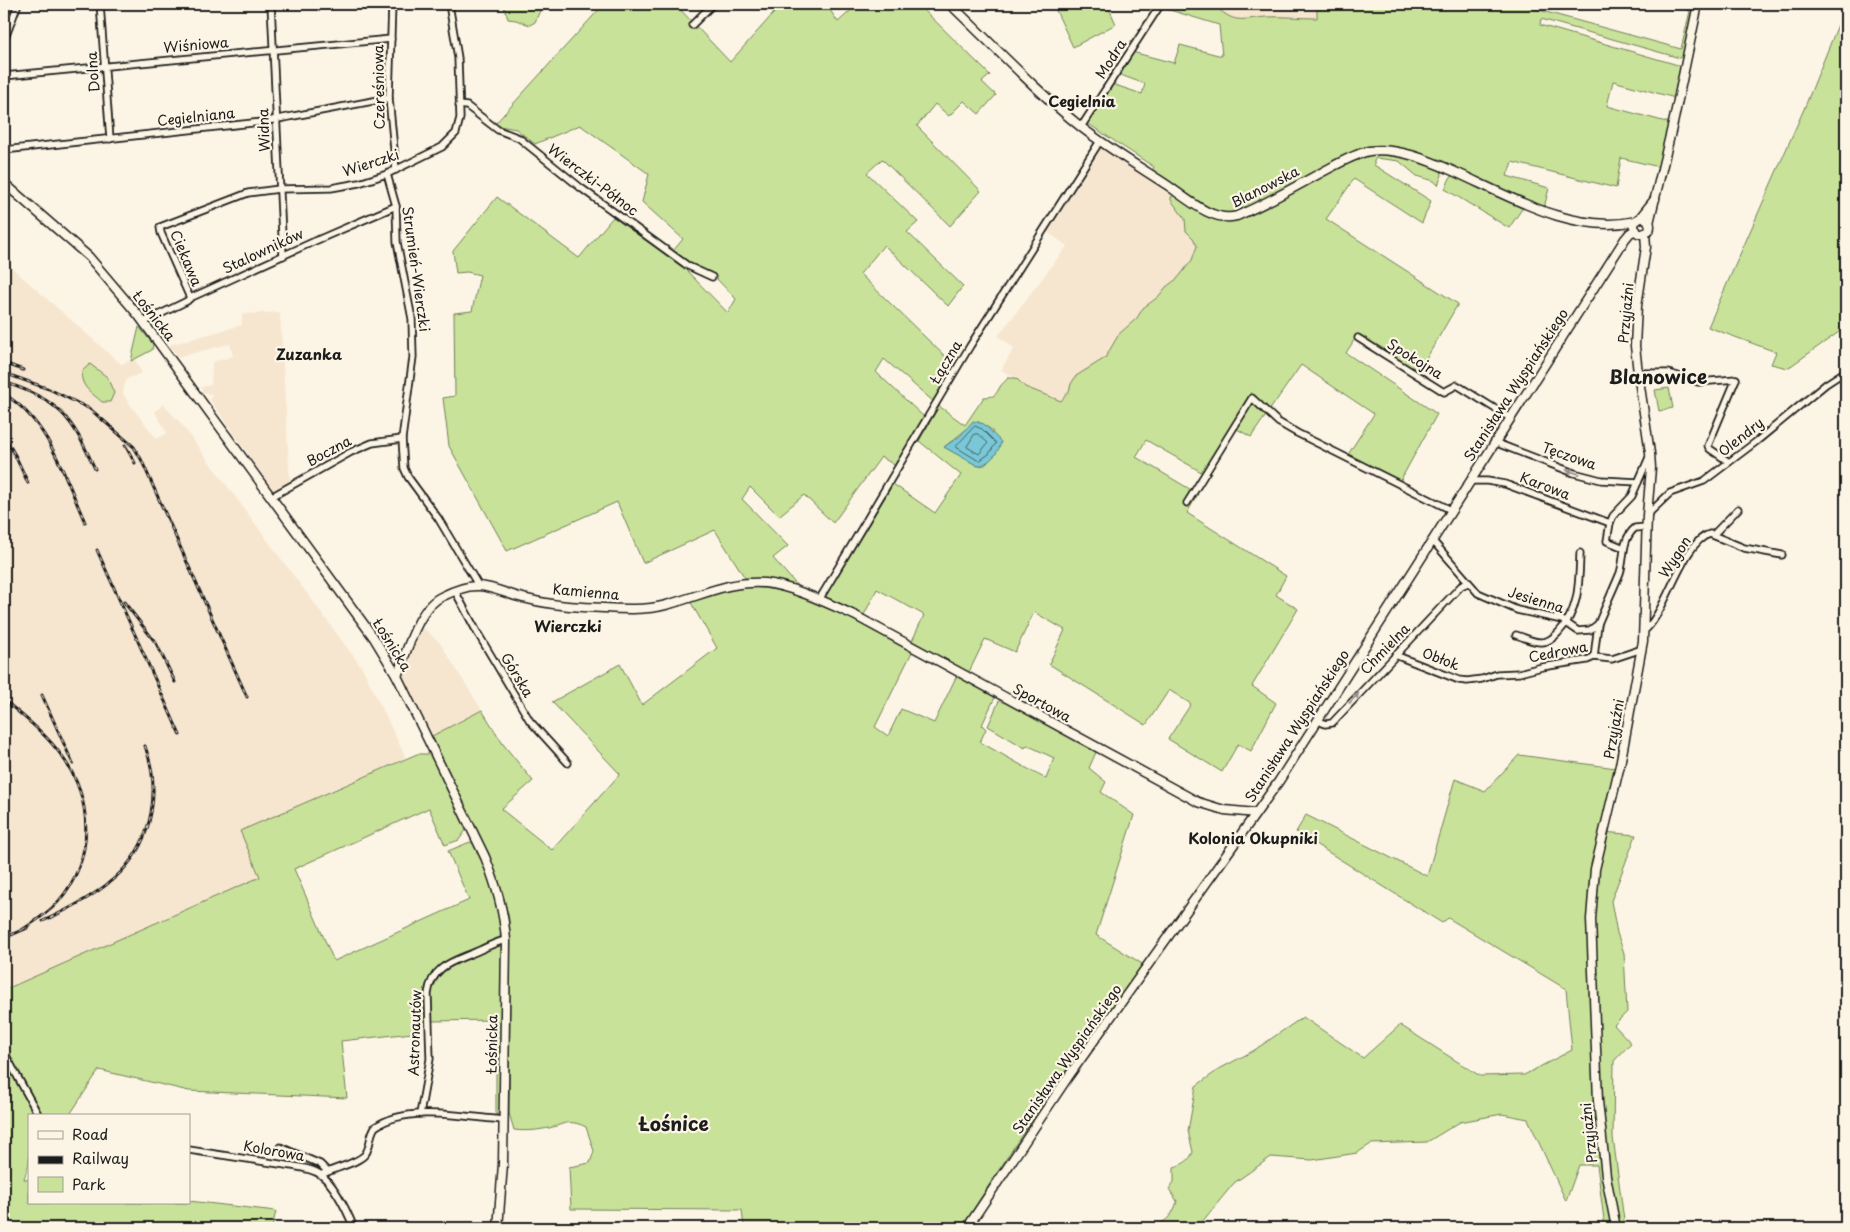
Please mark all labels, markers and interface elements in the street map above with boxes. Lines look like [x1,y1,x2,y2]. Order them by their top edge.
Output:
street label: Wiśniowa [163,31,230,58]
street label: Modra [1090,34,1131,83]
street label: Czereśniowa [367,44,390,130]
street label: Dolna [81,51,104,93]
district label: Cegielnia [1048,89,1117,112]
street label: Cegielniana [156,102,236,131]
street label: Widna [252,108,275,152]
street label: Wierczki-Północ [544,138,643,221]
street label: Wierczki [340,143,402,182]
street label: Blanowska [1227,160,1303,213]
street label: Strumień-Wierczki [397,205,436,333]
street label: Stalowników [219,222,307,279]
street label: Ciekawa [165,226,208,289]
street label: Przyjaźni [1612,282,1639,344]
street label: Łośnicka [128,286,181,346]
street label: Stanisława Wyspiańskiego [1458,304,1573,465]
street label: Spokojna [1383,333,1447,384]
street label: Łączna [924,336,967,388]
district label: Zuzanka [276,342,342,365]
district label: Blanowice [1609,362,1707,390]
street label: Olendry [1713,412,1768,461]
street label: Boczna [303,430,355,471]
street label: Tęczowa [1539,436,1599,475]
street label: Karowa [1517,466,1574,505]
one-way arrow [1565,468,1580,476]
street label: Wygon [1653,532,1696,582]
street label: Kamienna [552,578,620,605]
street label: Jesienna [1505,581,1567,618]
street label: Łośnicka [368,614,417,675]
district label: Wierczki [534,614,602,637]
street label: Chmielna [1355,618,1415,679]
street label: Cedrowa [1527,635,1589,667]
street label: Obłok [1419,642,1463,675]
street label: Stanisława Wyspiańskiego [1239,645,1354,806]
street label: Górska [496,648,539,701]
street label: Sportowa [1009,678,1075,727]
one-way arrow [1348,693,1360,705]
street label: Przyjaźni [1598,697,1629,761]
district label: Kolonia Okupniki [1188,826,1318,849]
street label: Stanisława Wyspiańskiego [1007,980,1126,1138]
street label: Astronautów [403,989,427,1076]
street label: Łośnicka [480,1014,503,1074]
street label: Przyjaźni [1575,1102,1602,1164]
district label: Łośnice [637,1109,709,1137]
legend [28,1114,190,1204]
text: Road [72,1122,108,1145]
street label: Kolorowa [242,1135,307,1166]
text: Railway [72,1146,129,1169]
text: Park [72,1172,106,1195]

